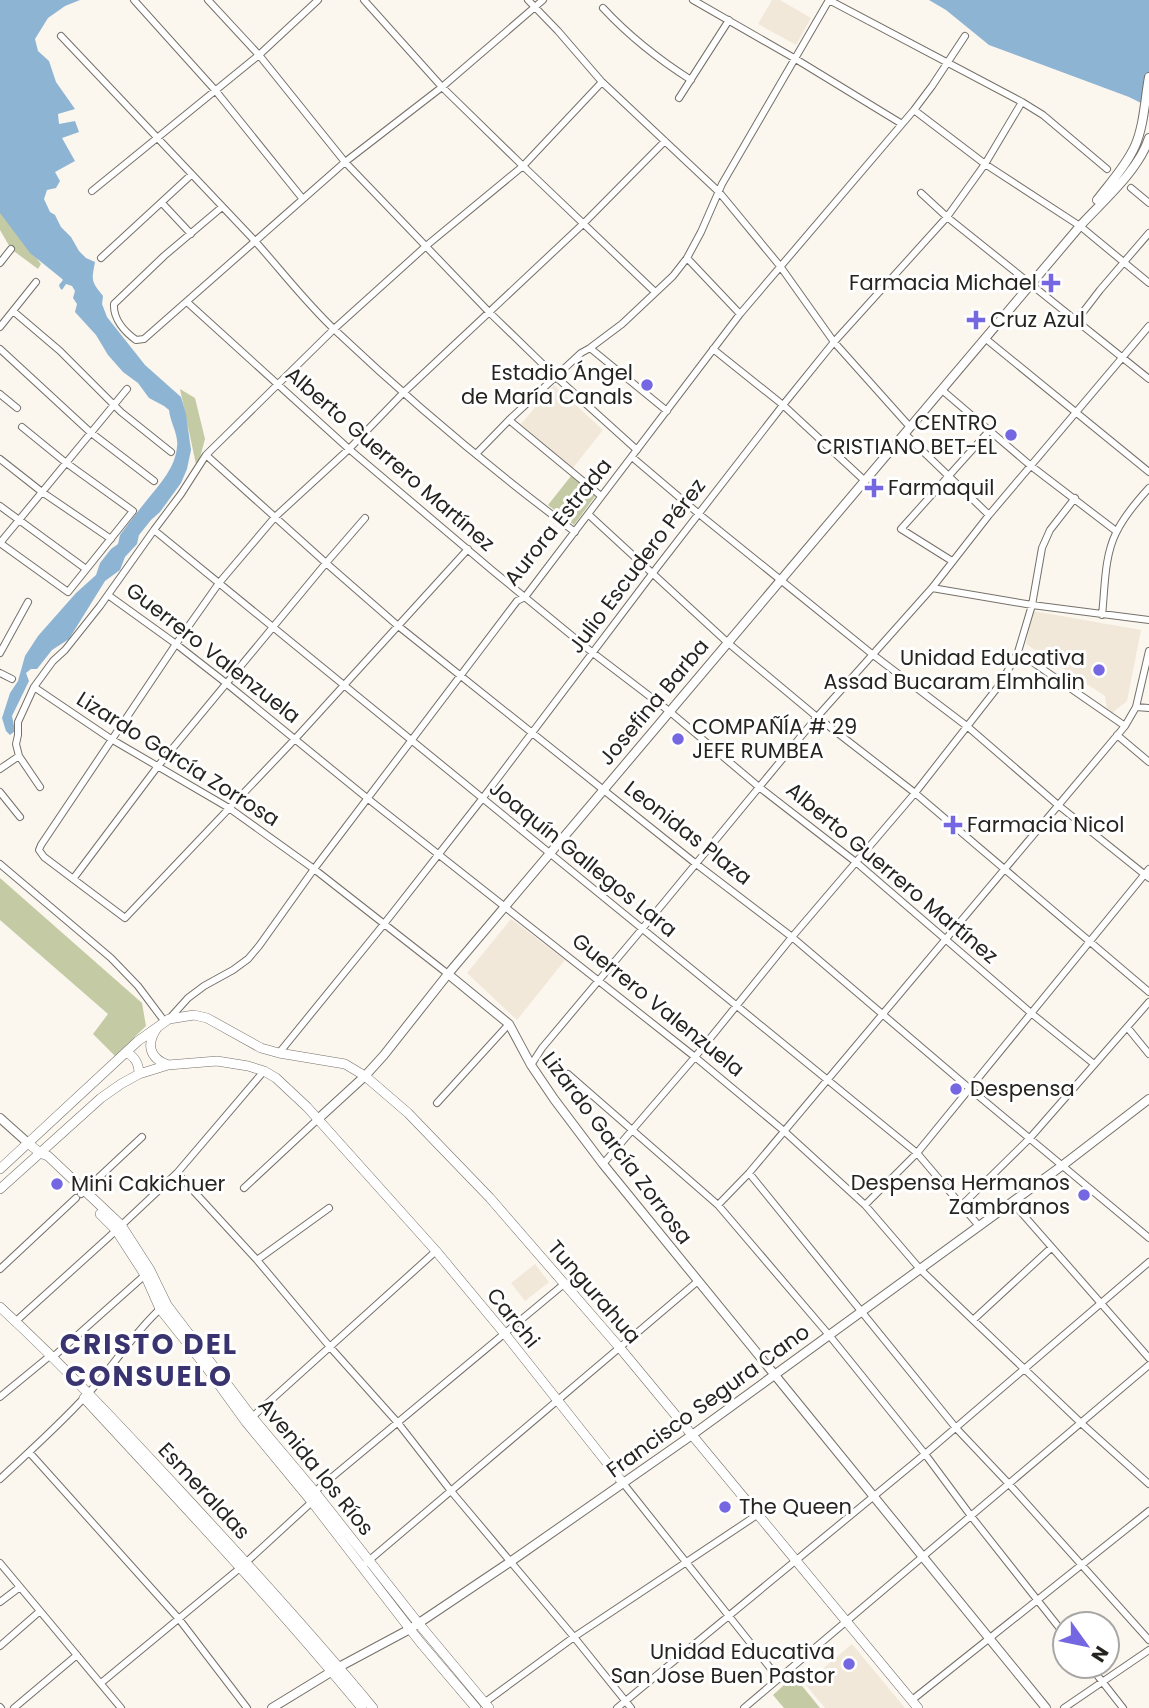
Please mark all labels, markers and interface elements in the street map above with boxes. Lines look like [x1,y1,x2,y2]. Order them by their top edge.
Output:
place label: Farmacia Michael [849,268,1037,297]
marker: Farmacia Michael [1043,275,1059,291]
place label: Cruz Azul [990,305,1085,334]
marker: Cruz Azul [968,312,984,328]
place label: Estadio Ángel de María Canals [461,358,633,411]
street label: Alberto Guerrero Martínez [280,360,501,558]
marker: Estadio Ángel de María Canals [639,377,655,393]
place label: CENTRO CRISTIANO BET-EL [817,408,997,461]
marker: CENTRO CRISTIANO BET-EL [1003,427,1019,443]
street label: Aurora Estrada [497,452,618,592]
street label: Julio Escudero Pérez [561,472,712,659]
place label: Farmaquil [888,473,994,502]
marker: Farmaquil [866,480,882,496]
street label: Guerrero Valenzuela [120,575,306,730]
street label: Josefina Barba [592,632,715,771]
place label: Unidad Educativa Assad Bucaram Elmhalin [823,643,1085,696]
marker: Unidad Educativa Assad Bucaram Elmhalin [1091,662,1107,678]
street label: Lizardo García Zorrosa [71,684,285,833]
place label: COMPAÑÍA # 29 JEFE RUMBEA [692,712,857,765]
marker: COMPAÑÍA # 29 JEFE RUMBEA [670,731,686,747]
street label: Joaquín Gallegos Lara [483,774,683,944]
street label: Leonidas Plaza [619,774,758,892]
street label: Alberto Guerrero Martínez [780,775,1004,970]
place label: Farmacia Nicol [967,810,1124,839]
marker: Farmacia Nicol [945,817,961,833]
street label: Guerrero Valenzuela [566,926,751,1083]
street label: Lizardo García Zorrosa [535,1045,699,1250]
place label: Despensa [970,1074,1075,1103]
marker: Despensa [948,1081,964,1097]
place label: Despensa Hermanos Zambranos [851,1168,1070,1221]
place label: Mini Cakichuer [71,1169,225,1198]
marker: Mini Cakichuer [49,1176,65,1192]
marker: Despensa Hermanos Zambranos [1076,1187,1092,1203]
street label: Tungurahua [541,1233,648,1350]
street label: Carchi [480,1282,547,1354]
street label: Francisco Segura Cano [600,1317,815,1484]
district label: CRISTO DEL CONSUELO [60,1325,238,1396]
street label: Avenida los Ríos [252,1392,381,1542]
street label: Esmeraldas [152,1436,257,1546]
place label: The Queen [739,1492,852,1521]
marker: The Queen [717,1499,733,1515]
north arrow [1051,1610,1121,1680]
place label: Unidad Educativa San Jose Buen Pastor [611,1637,835,1690]
text: N [1085,1641,1115,1667]
marker: Unidad Educativa San Jose Buen Pastor [841,1656,857,1672]

